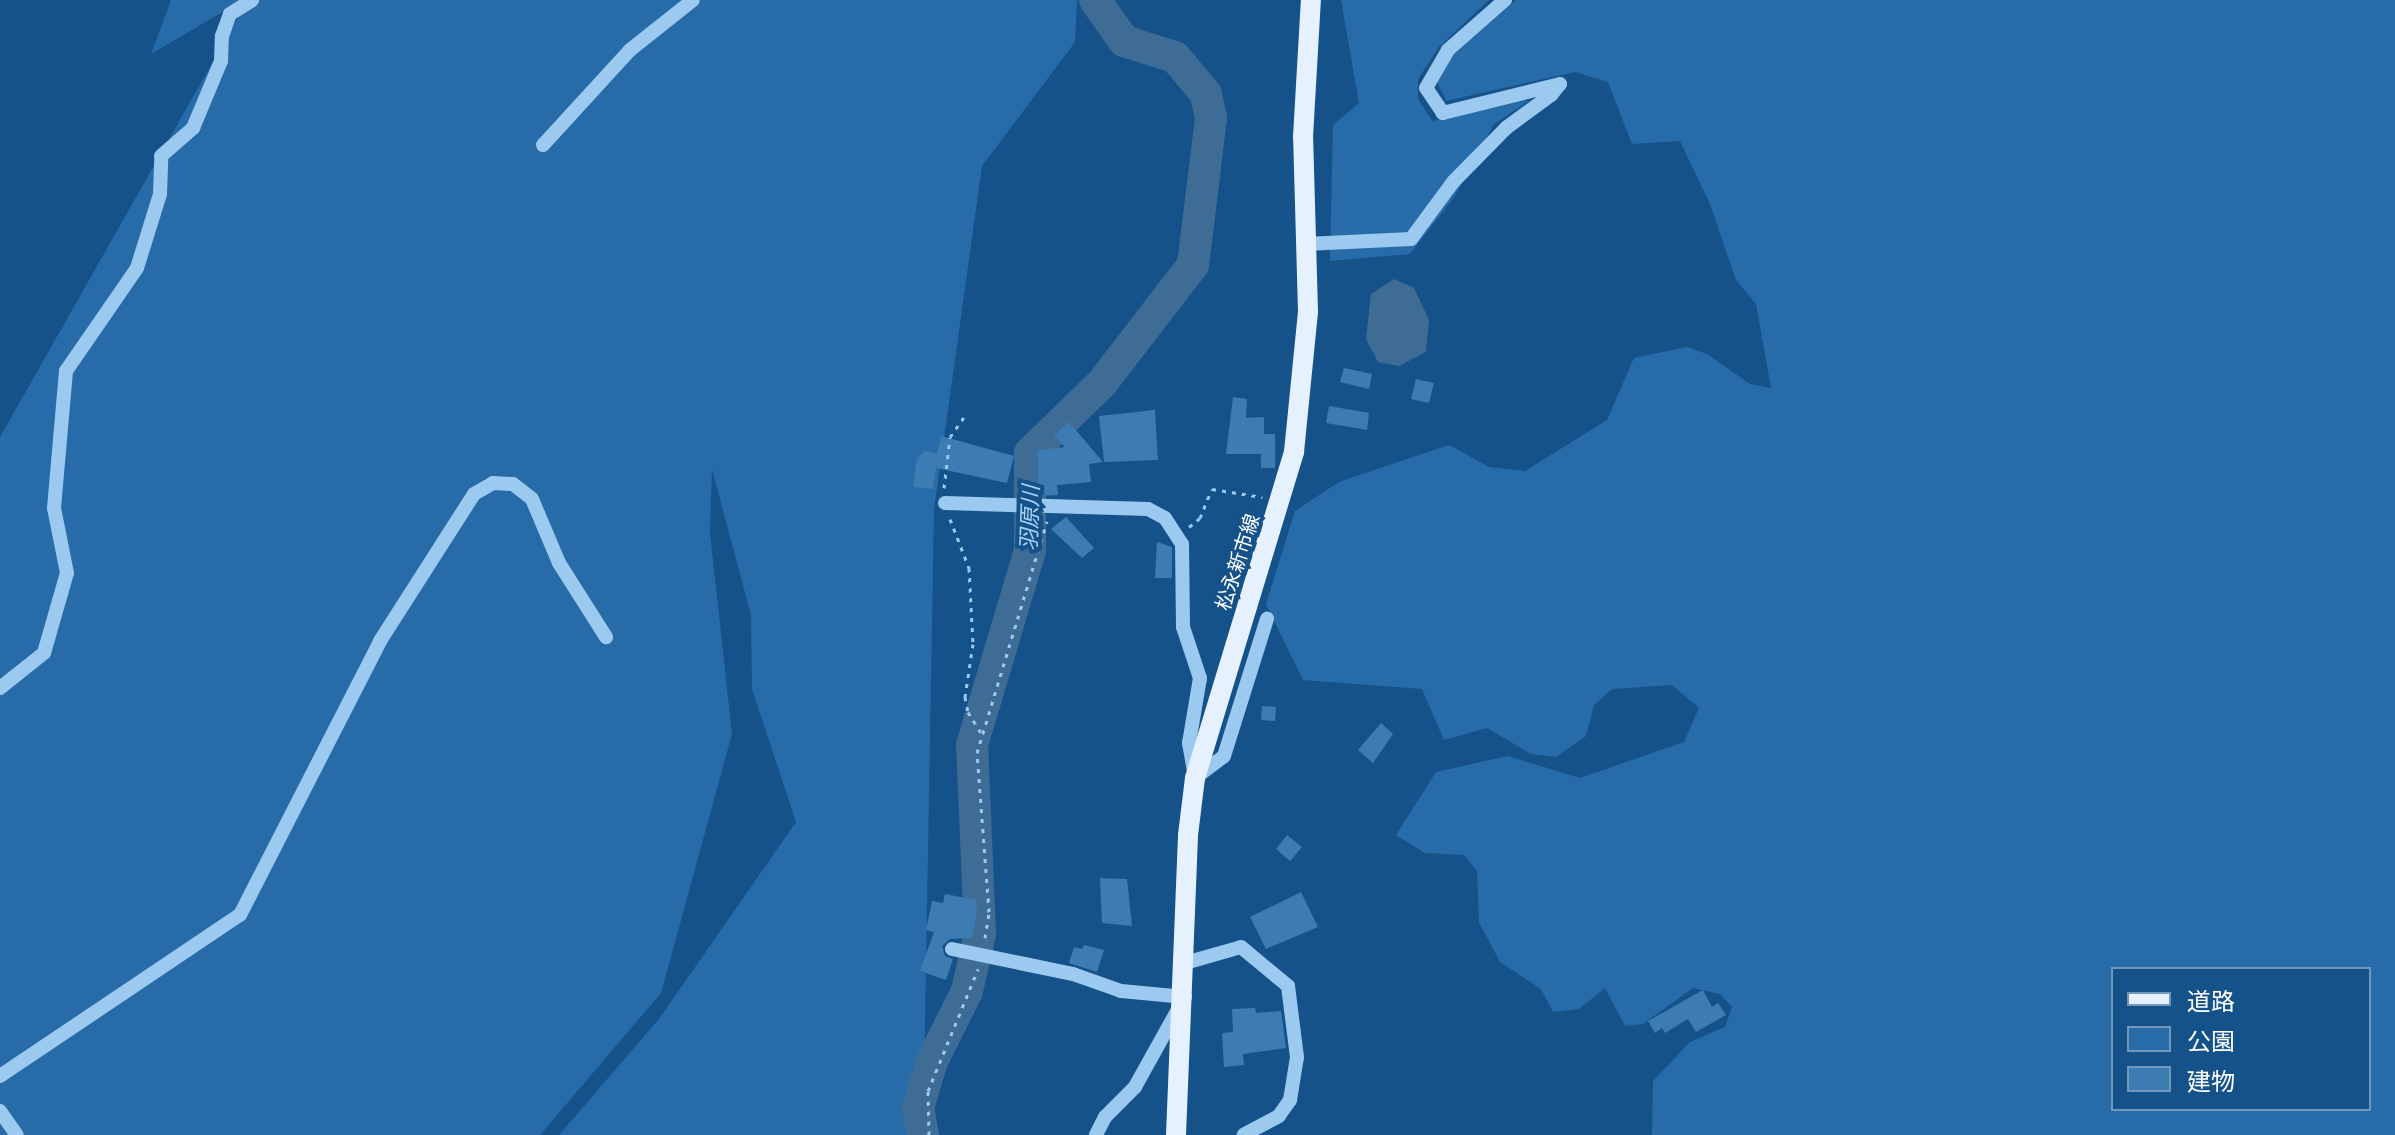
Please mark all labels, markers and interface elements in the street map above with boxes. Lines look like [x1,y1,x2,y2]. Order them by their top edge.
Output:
water label: 羽原川 [1015,485,1043,551]
street label: 松永新市線 [1210,511,1264,613]
legend [2111,967,2371,1111]
text: 道路 [2187,984,2235,1017]
text: 公園 [2187,1024,2235,1057]
text: 建物 [2187,1064,2235,1097]

